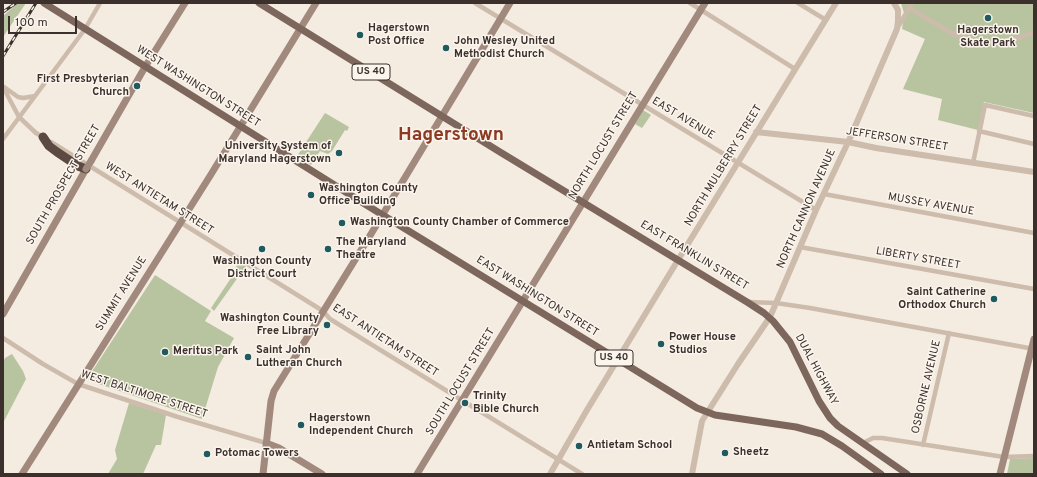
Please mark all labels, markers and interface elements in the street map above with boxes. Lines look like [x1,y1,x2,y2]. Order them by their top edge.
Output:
scale bar [10,8,79,34]
marker: Hagerstown Skate Park [983,13,993,23]
text: 100 m [15,15,48,31]
place label: Hagerstown Post Office [368,22,429,48]
place label: Hagerstown Skate Park [957,24,1019,50]
marker: Hagerstown Post Office [355,30,365,40]
place label: John Wesley United Methodist Church [454,35,555,61]
street label: WEST WASHINGTON STREET [134,43,262,131]
marker: John Wesley United Methodist Church [441,43,451,53]
road number: US 40 [352,64,390,80]
place label: First Presbyterian Church [37,73,129,99]
marker: First Presbyterian Church [132,81,142,91]
street label: NORTH LOCUST STREET [567,90,641,202]
street label: EAST AVENUE [649,95,717,143]
street label: NORTH MULBERRY STREET [682,103,766,229]
street label: SOUTH PROSPECT STREET [24,123,104,247]
district label: Hagerstown [398,125,504,147]
street label: JEFFERSON STREET [845,125,949,155]
place label: University System of Maryland Hagerstown [219,140,331,166]
street label: NORTH CANNON AVENUE [775,147,839,271]
marker: University System of Maryland Hagerstown [334,148,344,158]
street label: WEST ANTIETAM STREET [102,160,216,238]
place label: Washington County Office Building [319,182,418,208]
marker: Washington County Office Building [306,190,316,200]
street label: MUSSEY AVENUE [887,191,975,219]
place label: Washington County Chamber of Commerce [350,216,569,230]
marker: Washington County Chamber of Commerce [337,218,347,228]
street label: EAST FRANKLIN STREET [638,218,750,294]
place label: The Maryland Theatre [336,236,406,262]
marker: Washington County District Court [257,244,267,254]
marker: The Maryland Theatre [323,244,333,254]
street label: LIBERTY STREET [875,245,961,273]
street label: SUMMIT AVENUE [94,254,150,334]
street label: EAST WASHINGTON STREET [473,254,601,340]
place label: Washington County District Court [212,255,312,281]
place label: Saint Catherine Orthodox Church [898,286,986,312]
marker: Saint Catherine Orthodox Church [989,294,999,304]
street label: EAST ANTIETAM STREET [330,302,440,380]
place label: Washington County Free Library [220,312,319,338]
marker: Washington County Free Library [322,320,332,330]
street label: SOUTH LOCUST STREET [424,326,498,438]
place label: Power House Studios [669,331,736,357]
street label: DUAL HIGHWAY [792,332,840,408]
marker: Power House Studios [656,339,666,349]
street label: OSBORNE AVENUE [910,339,944,435]
place label: Saint John Lutheran Church [256,344,342,370]
place label: Meritus Park [173,345,238,359]
marker: Meritus Park [160,347,170,357]
road number: US 40 [595,350,633,366]
marker: Saint John Lutheran Church [243,352,253,362]
street label: WEST BALTIMORE STREET [79,368,209,422]
place label: Trinity Bible Church [473,390,539,416]
marker: Trinity Bible Church [460,398,470,408]
place label: Hagerstown Independent Church [309,412,413,438]
marker: Hagerstown Independent Church [296,420,306,430]
place label: Antietam School [587,439,672,453]
marker: Antietam School [574,441,584,451]
place label: Sheetz [733,446,769,460]
place label: Potomac Towers [215,447,299,461]
marker: Sheetz [720,448,730,458]
marker: Potomac Towers [202,449,212,459]

